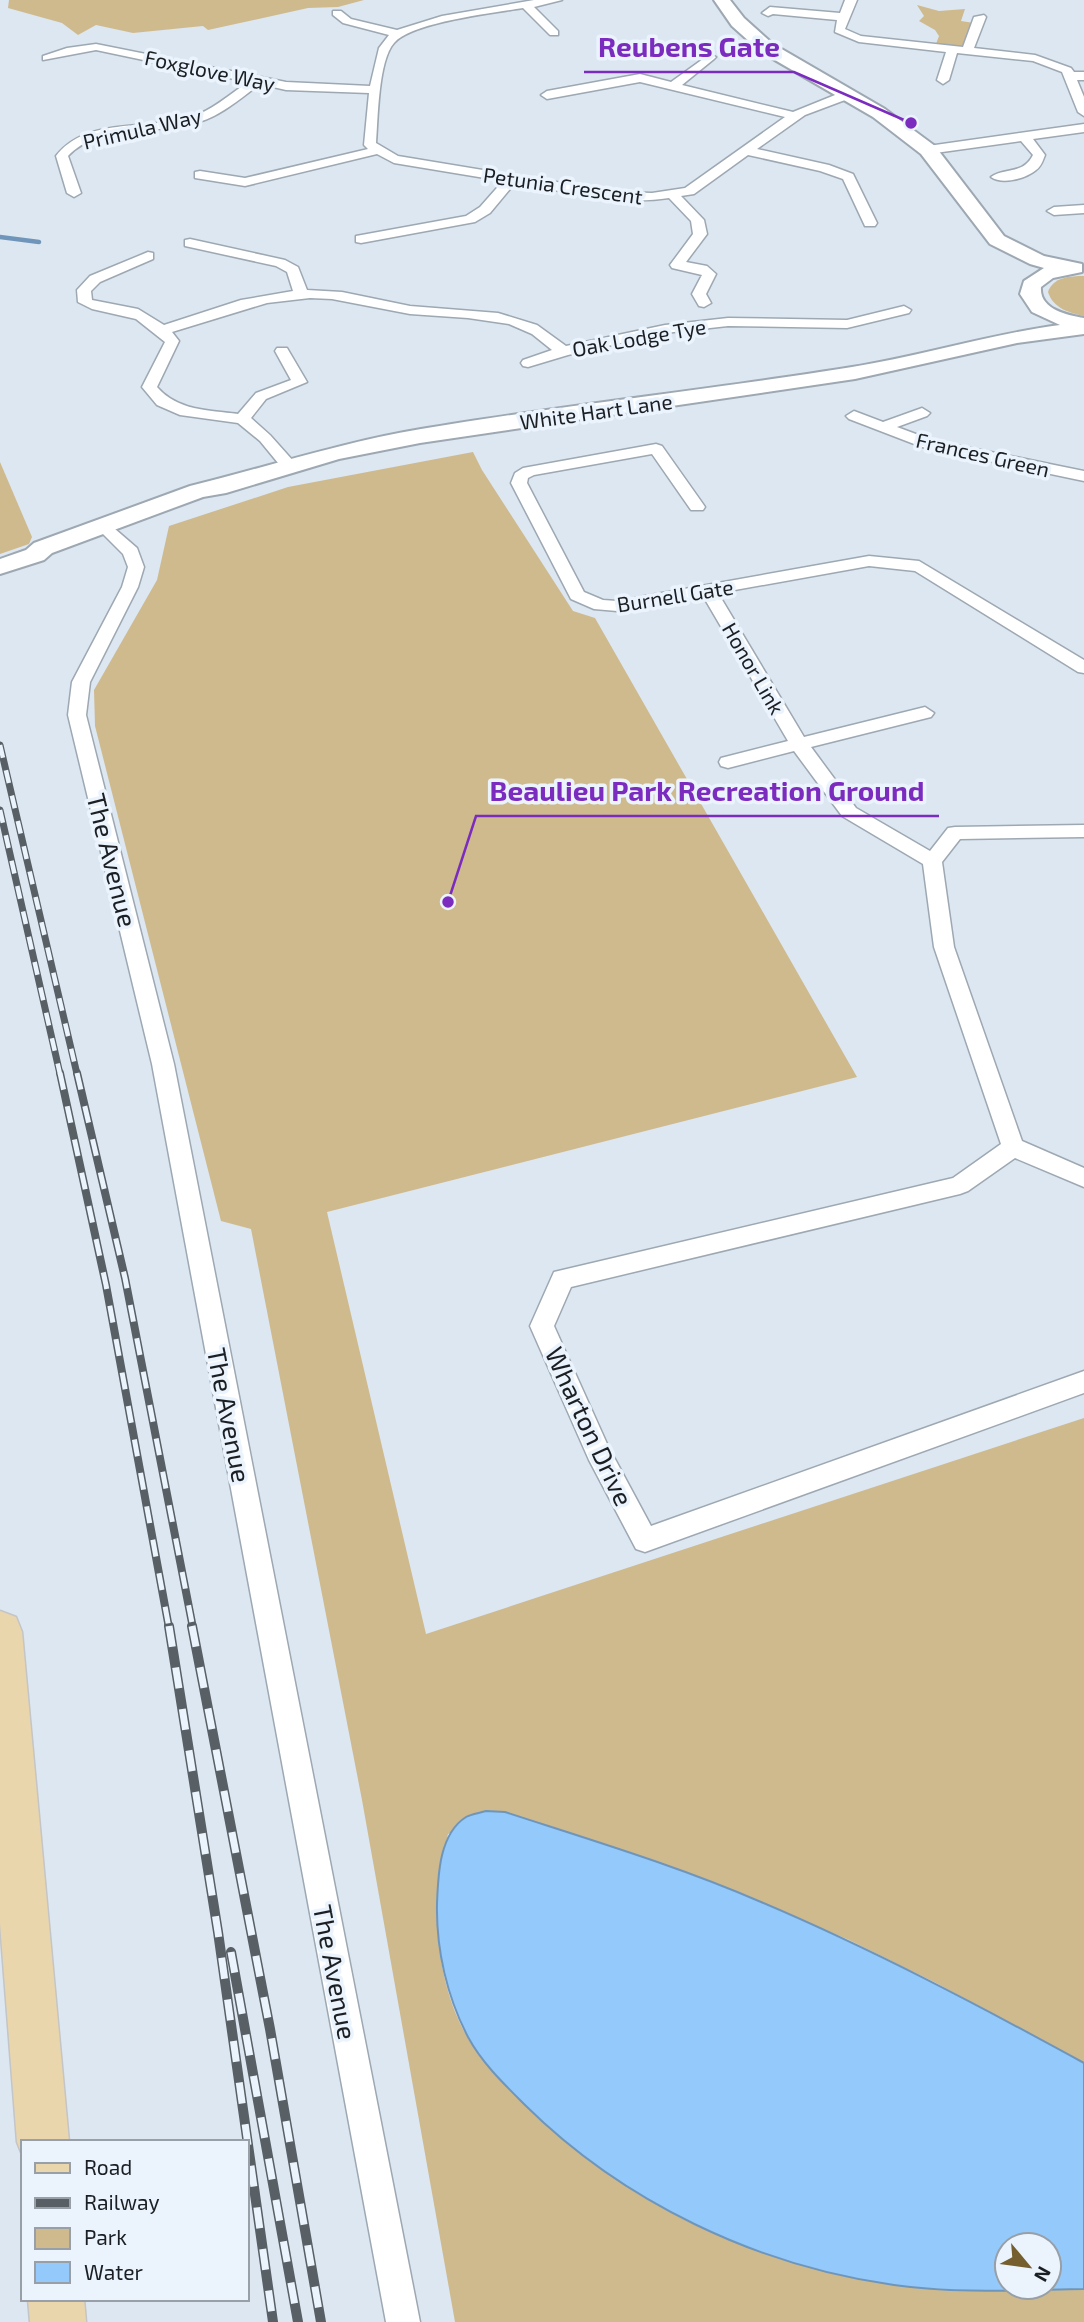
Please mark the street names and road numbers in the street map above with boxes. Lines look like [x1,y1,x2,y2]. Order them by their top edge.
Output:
street label: Foxglove Way [143,44,277,96]
street label: Primula Way [80,102,204,154]
street label: Petunia Crescent [482,161,644,209]
street label: Oak Lodge Tye [570,313,708,361]
street label: White Hart Lane [518,388,674,434]
street label: Frances Green [914,427,1052,481]
street label: Burnell Gate [615,573,735,617]
street label: Honor Link [718,618,790,719]
street label: The Avenue [81,790,145,930]
street label: Wharton Drive [540,1342,640,1510]
street label: The Avenue [202,1345,258,1485]
street label: The Avenue [308,1902,364,2042]

